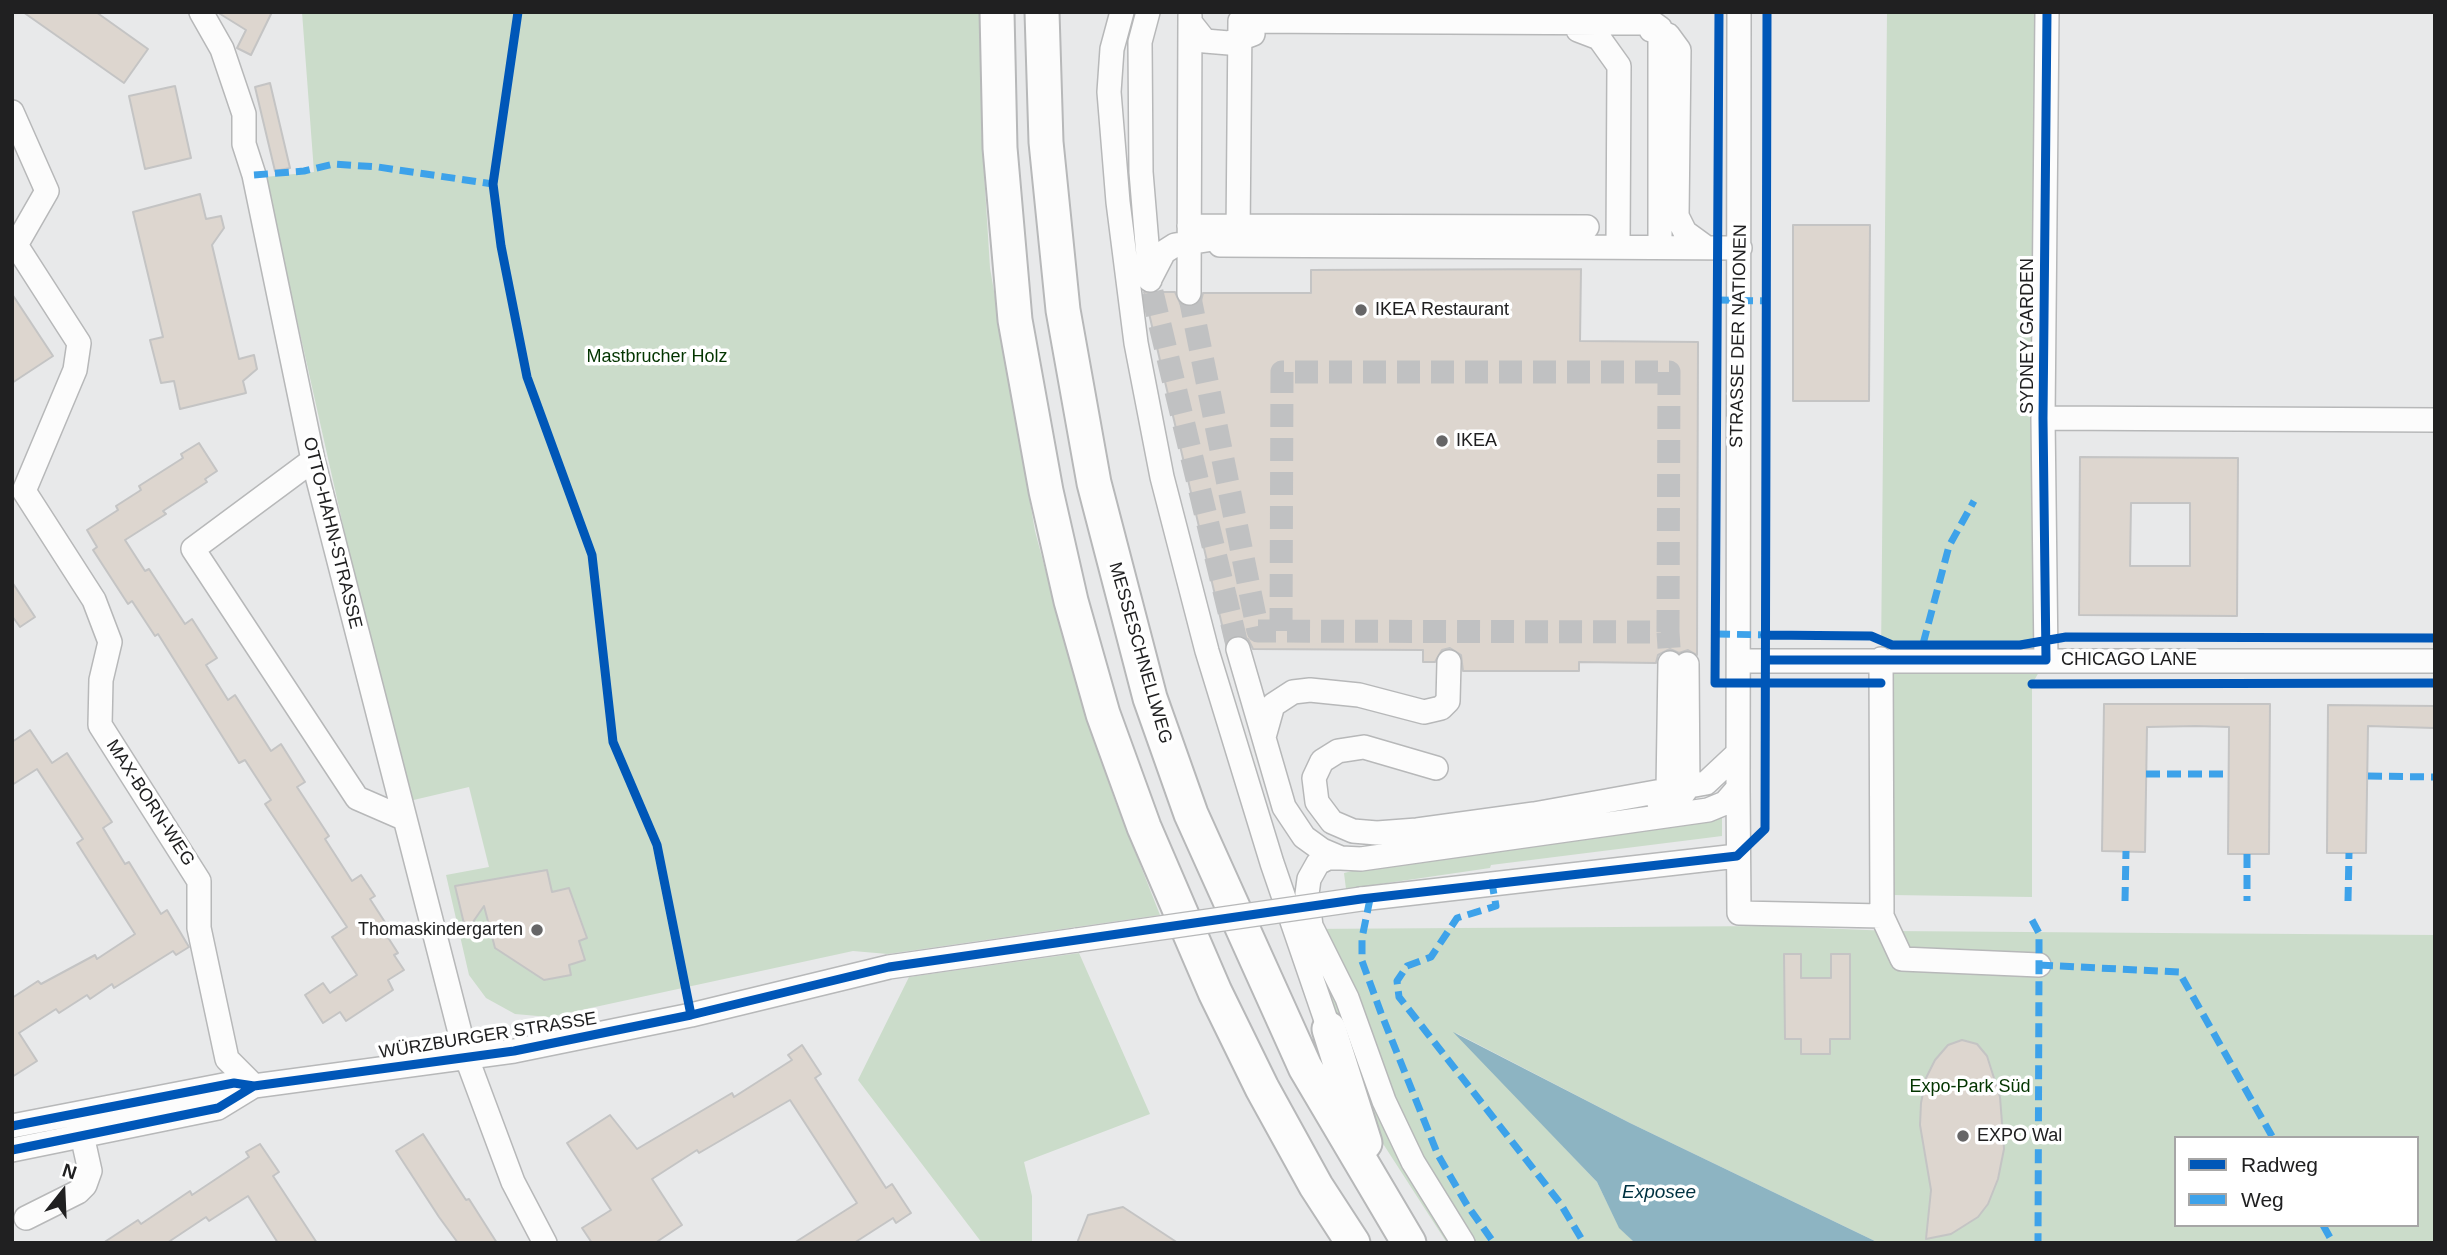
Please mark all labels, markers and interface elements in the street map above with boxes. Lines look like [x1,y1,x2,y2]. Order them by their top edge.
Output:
street label: STRASSE DER NATIONEN [1726,224,1752,448]
street label: SYDNEY GARDEN [2017,258,2039,414]
place label: IKEA Restaurant [1375,299,1509,321]
marker: IKEA Restaurant [1353,302,1369,318]
park label: Mastbrucher Holz [586,346,728,368]
place label: IKEA [1456,430,1497,452]
marker: IKEA [1434,433,1450,449]
street label: OTTO-HAHN-STRASSE [298,435,366,631]
street label: MESSESCHNELLWEG [1104,560,1176,746]
street label: CHICAGO LANE [2061,649,2197,671]
street label: MAX-BORN-WEG [101,736,199,870]
place label: Thomaskindergarten [358,919,523,941]
marker: Thomaskindergarten [529,922,545,938]
street label: WÜRZBURGER STRASSE [378,1008,598,1064]
park label: Expo-Park Süd [1909,1076,2031,1098]
place label: EXPO Wal [1977,1125,2062,1147]
marker: EXPO Wal [1955,1128,1971,1144]
legend [2174,1136,2419,1227]
text: Radweg [2241,1153,2318,1176]
north arrow [28,1157,98,1227]
text: N [60,1159,79,1184]
water label: Exposee [1622,1182,1696,1204]
text: Weg [2241,1188,2284,1211]

